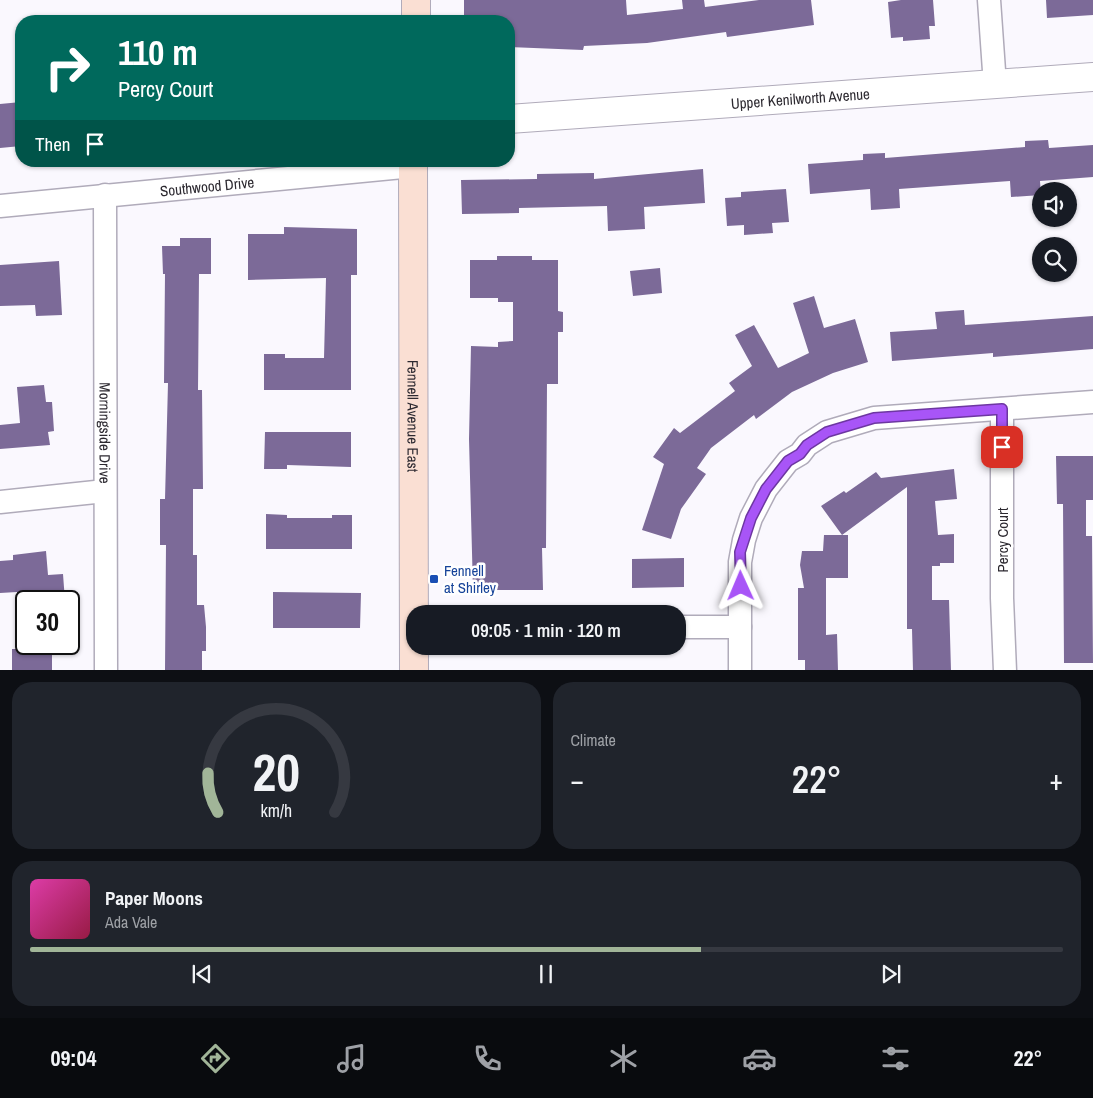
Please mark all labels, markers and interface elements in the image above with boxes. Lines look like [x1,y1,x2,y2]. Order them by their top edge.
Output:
text: 110 m [118,29,198,76]
icon: right [35,35,100,100]
text: Percy Court [118,74,213,104]
street label: Upper Kenilworth Avenue [730,83,871,114]
icon: arrive [81,130,109,158]
text: Then [35,131,71,157]
street label: Southwood Drive [159,171,255,201]
map controls [1032,182,1077,282]
button: sound [1032,182,1077,227]
button: search [1032,237,1077,282]
street label: Fennell Avenue East [403,360,424,473]
street label: Morningside Drive [95,382,116,484]
pin [981,426,1023,468]
icon: arrive [988,433,1016,461]
street label: Percy Court [992,507,1013,572]
position arrow [714,559,766,611]
place label: Fennell at Shirley [444,560,497,598]
marker: Fennell at Shirley [428,573,440,585]
speed limit sign: 30 [15,590,80,655]
text: 09:05 · 1 min · 120 m [471,617,621,643]
text: Climate [571,729,616,751]
text: 20 [253,737,300,807]
text: 22° [792,754,842,805]
text: − [571,761,584,799]
text: + [1050,761,1063,799]
text: km/h [260,799,292,823]
text: Paper Moons [105,885,203,911]
text: Ada Vale [105,911,157,933]
icon: previous [188,960,216,988]
icon: pause [532,960,560,988]
icon: next [877,960,905,988]
icon: directions [198,1041,233,1076]
icon: music [334,1041,369,1076]
icon: phone [470,1041,505,1076]
icon: climate [606,1041,641,1076]
icon: car [742,1041,777,1076]
icon: filters [878,1041,913,1076]
text: 09:04 [50,1043,97,1073]
text: 22° [1014,1043,1042,1073]

